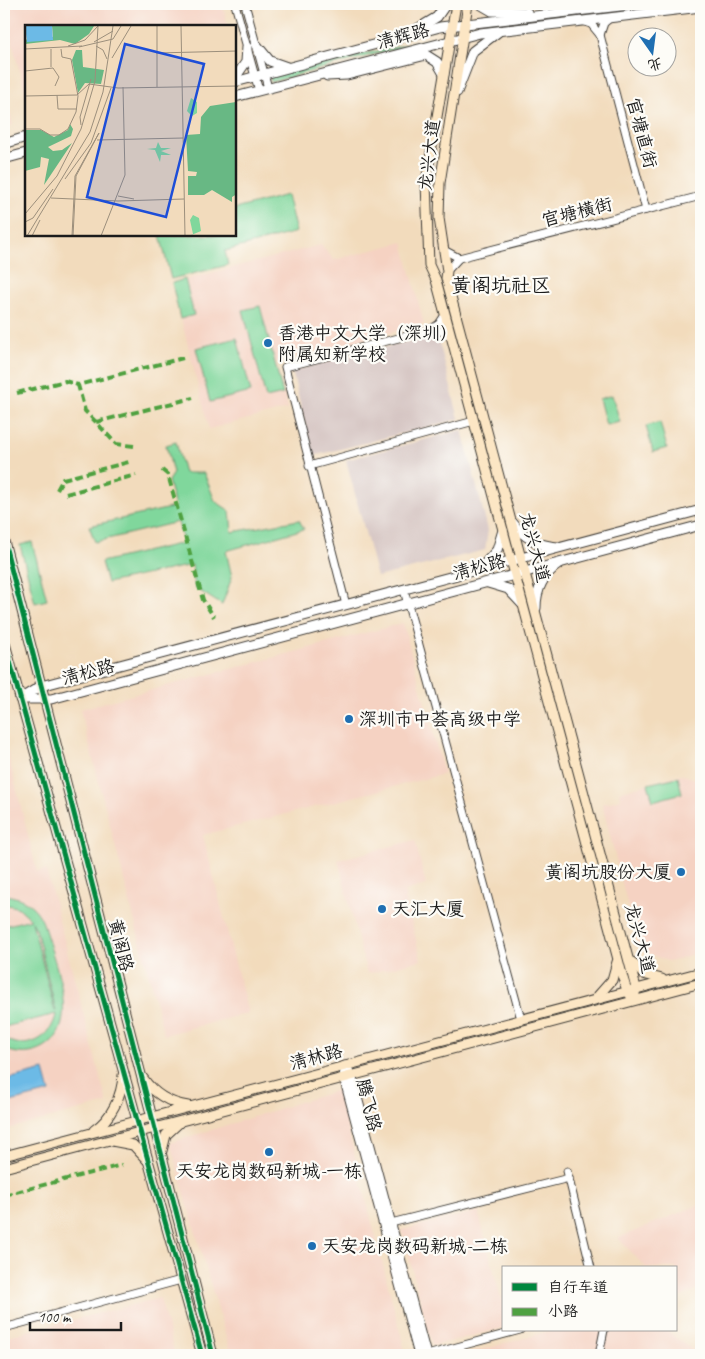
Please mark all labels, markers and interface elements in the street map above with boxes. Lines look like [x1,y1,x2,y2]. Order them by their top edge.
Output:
street label: 清辉路 [374,18,432,54]
inset map [25,25,236,236]
north arrow [628,28,678,78]
text: 北 [646,54,664,74]
street label: 官塘直街 [622,95,662,171]
street label: 龙兴大道 [414,118,444,192]
street label: 官塘横街 [539,193,615,231]
district label: 黄阁坑社区 [451,273,551,298]
place label: 香港中文大学（深圳） 附属知新学校 [278,322,458,365]
marker: 香港中文大学（深圳） 附属知新学校 [262,337,274,349]
street label: 龙兴大道 [515,509,555,585]
street label: 清松路 [450,549,508,585]
street label: 清松路 [59,654,117,690]
place label: 深圳市中荟高级中学 [359,708,521,730]
marker: 深圳市中荟高级中学 [343,713,355,725]
place label: 黄阁坑股份大厦 [545,861,671,883]
marker: 黄阁坑股份大厦 [675,866,687,878]
place label: 天汇大厦 [392,898,464,920]
street label: 龙兴大道 [620,900,660,976]
marker: 天汇大厦 [376,903,388,915]
street label: 黄阁路 [104,916,138,974]
street label: 清林路 [287,1039,345,1075]
street label: 腾飞路 [352,1076,386,1134]
marker: 天安龙岗数码新城-一栋 [263,1146,275,1158]
place label: 天安龙岗数码新城-一栋 [176,1160,362,1182]
place label: 天安龙岗数码新城-二栋 [322,1235,508,1257]
marker: 天安龙岗数码新城-二栋 [306,1240,318,1252]
legend [502,1266,678,1332]
text: 自行车道 [548,1278,608,1297]
scale bar [30,1299,121,1331]
text: 小路 [548,1302,578,1321]
text: 100 m [38,1308,72,1327]

